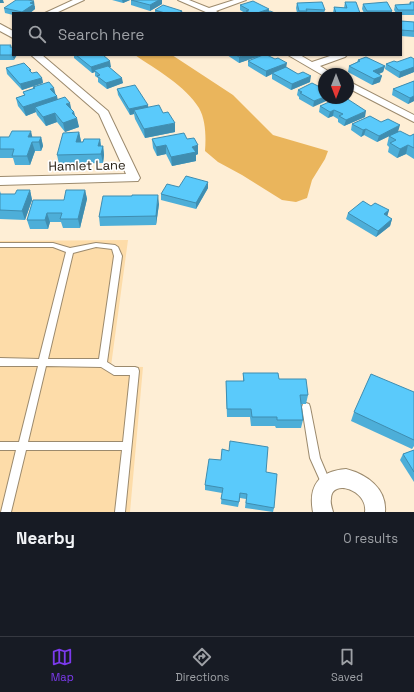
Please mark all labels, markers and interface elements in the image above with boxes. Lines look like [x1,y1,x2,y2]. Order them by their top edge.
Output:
search box [12,12,402,56]
icon: search [26,23,48,45]
text: Search here [58,25,144,44]
north arrow [318,68,354,104]
street label: Hamlet Lane [48,156,126,175]
text: Nearby [16,527,75,549]
text: 0 results [343,530,398,547]
tab: Map [51,646,74,684]
tab: Directions [175,646,229,684]
tab: Saved [331,646,363,684]

